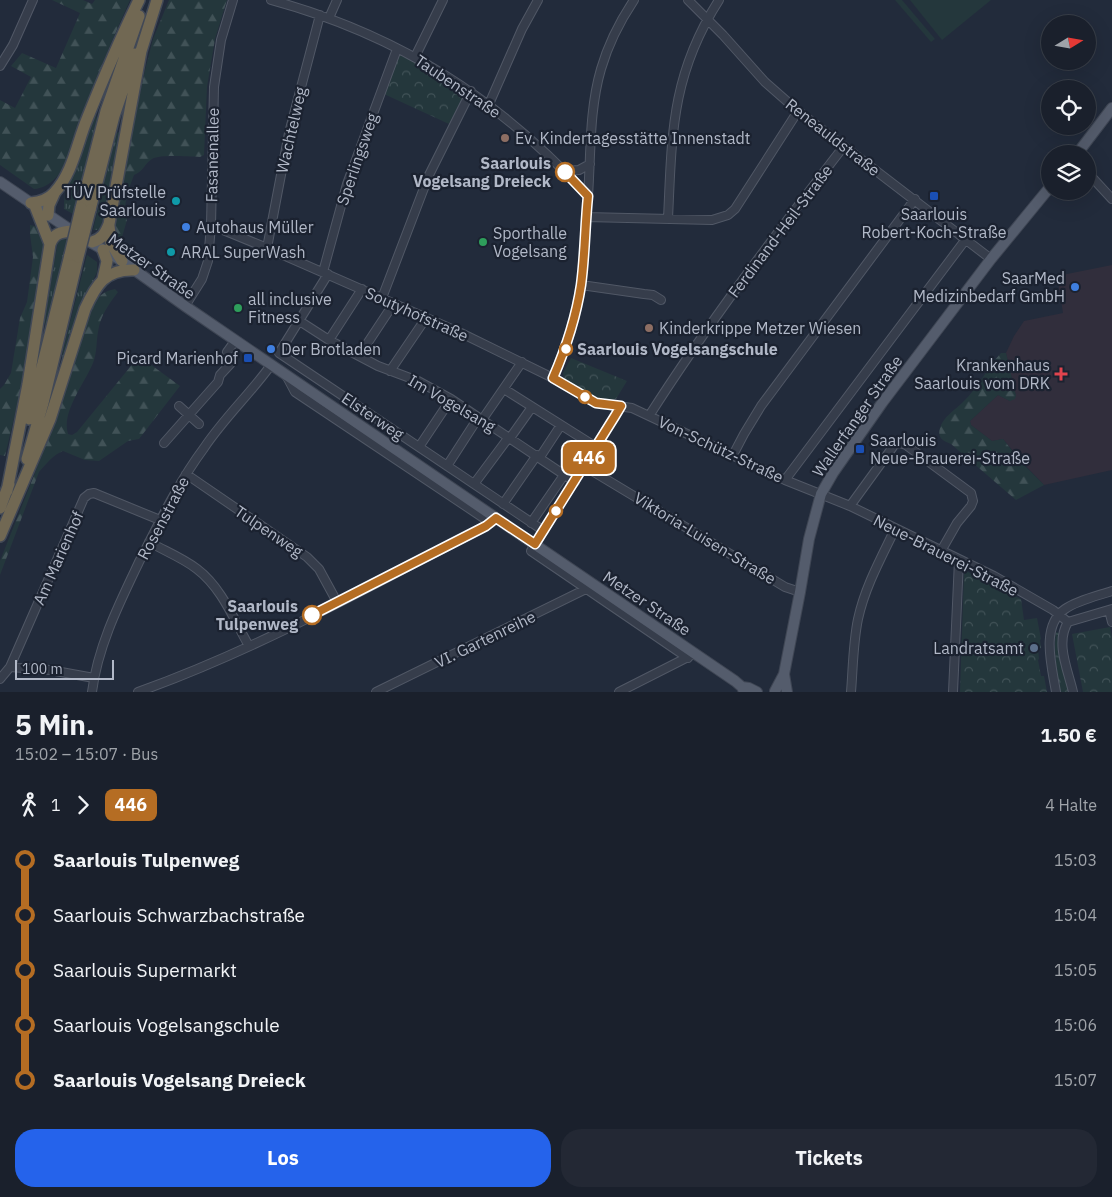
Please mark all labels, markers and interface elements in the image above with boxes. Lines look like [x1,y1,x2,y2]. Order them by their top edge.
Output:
north arrow [1041,15,1096,70]
map controls [1041,15,1096,200]
street label: Taubenstraße [411,50,505,122]
button: locate [1041,80,1096,135]
street label: Wachtelweg [271,84,311,175]
street label: Reneauldstraße [782,94,884,180]
street label: Fasanenallee [201,107,223,203]
street label: Sperlingsweg [332,110,382,208]
place label: Ev. Kindertagesstätte Innenstadt [515,128,750,148]
marker: Ev. Kindertagesstätte Innenstadt [499,132,511,144]
button: layers [1041,145,1096,200]
place label: Saarlouis Vogelsang Dreieck [413,153,552,191]
street label: Ferdinand-Heil-Straße [723,160,837,301]
marker: Saarlouis Vogelsang Dreieck [555,162,575,182]
place label: TÜV Prüfstelle Saarlouis [63,182,166,220]
marker: Saarlouis Robert-Koch-Straße [928,190,940,202]
marker: TÜV Prüfstelle Saarlouis [170,195,182,207]
place label: Saarlouis Robert-Koch-Straße [862,204,1007,242]
place label: Autohaus Müller [196,217,314,237]
marker: Autohaus Müller [180,221,192,233]
place label: Sporthalle Vogelsang [493,223,567,261]
street label: Metzer Straße [105,229,199,303]
marker: Sporthalle Vogelsang [477,236,489,248]
place label: ARAL SuperWash [181,242,306,262]
marker: ARAL SuperWash [165,246,177,258]
place label: SaarMed Medizinbedarf GmbH [913,268,1065,306]
marker: SaarMed Medizinbedarf GmbH [1069,281,1081,293]
street label: Soutyhofstraße [362,282,472,346]
place label: all inclusive Fitness [248,289,332,327]
marker: all inclusive Fitness [232,302,244,314]
place label: Kinderkrippe Metzer Wiesen [659,318,861,338]
marker: Kinderkrippe Metzer Wiesen [643,322,655,334]
place label: Der Brotladen [281,339,381,359]
place label: Saarlouis Vogelsangschule [577,339,778,359]
marker: Saarlouis Vogelsangschule [559,342,573,356]
marker: Der Brotladen [265,343,277,355]
place label: Picard Marienhof [116,348,238,368]
street label: Wallerfanger Straße [808,351,907,481]
marker: Picard Marienhof [242,352,254,364]
place label: Krankenhaus Saarlouis vom DRK [914,355,1050,393]
marker: Krankenhaus Saarlouis vom DRK [1054,367,1068,381]
street label: Im Vogelsang [405,370,500,436]
street label: Elsterweg [338,388,409,444]
unlabelled marker [578,390,592,404]
street label: Von-Schütz-Straße [655,411,787,487]
place label: Saarlouis Neue-Brauerei-Straße [870,430,1030,468]
line badge: 446 [560,442,618,474]
marker: Saarlouis Neue-Brauerei-Straße [854,443,866,455]
text: 446 [573,446,605,469]
street label: Rosenstraße [133,473,193,563]
street label: Viktoria-Luisen-Straße [630,488,780,588]
street label: Tulpenweg [231,501,308,561]
unlabelled marker [549,504,563,518]
street label: Am Marienhof [28,508,88,608]
street label: Neue-Brauerei-Straße [870,510,1022,600]
street label: Metzer Straße [599,566,695,640]
place label: Saarlouis Tulpenweg [216,596,298,634]
marker: Saarlouis Tulpenweg [302,605,322,625]
street label: VI. Gartenreihe [431,606,539,672]
place label: Landratsamt [933,638,1024,658]
marker: Landratsamt [1028,642,1040,654]
scale bar [15,657,114,680]
text: 100 m [22,660,63,678]
text: 5 Min. [15,706,95,743]
text: 1.50 € [1041,723,1097,747]
text: 15:02 – 15:07 · Bus [15,744,158,764]
icon: walk [15,791,43,819]
icon: forward [69,791,97,819]
text: 446 [115,793,147,816]
text: 1 [51,795,61,815]
text: 4 Halte [1045,795,1097,815]
text: Saarlouis Tulpenweg [53,848,239,872]
text: 15:03 [1054,850,1097,870]
text: Saarlouis Schwarzbachstraße [53,903,305,927]
text: 15:04 [1054,905,1097,925]
text: Saarlouis Supermarkt [53,958,237,982]
text: 15:05 [1054,960,1097,980]
text: Saarlouis Vogelsangschule [53,1013,280,1037]
text: 15:06 [1054,1015,1097,1035]
text: Saarlouis Vogelsang Dreieck [53,1068,306,1092]
text: 15:07 [1054,1070,1097,1090]
button: Los [15,1129,551,1187]
button: Tickets [561,1129,1097,1187]

